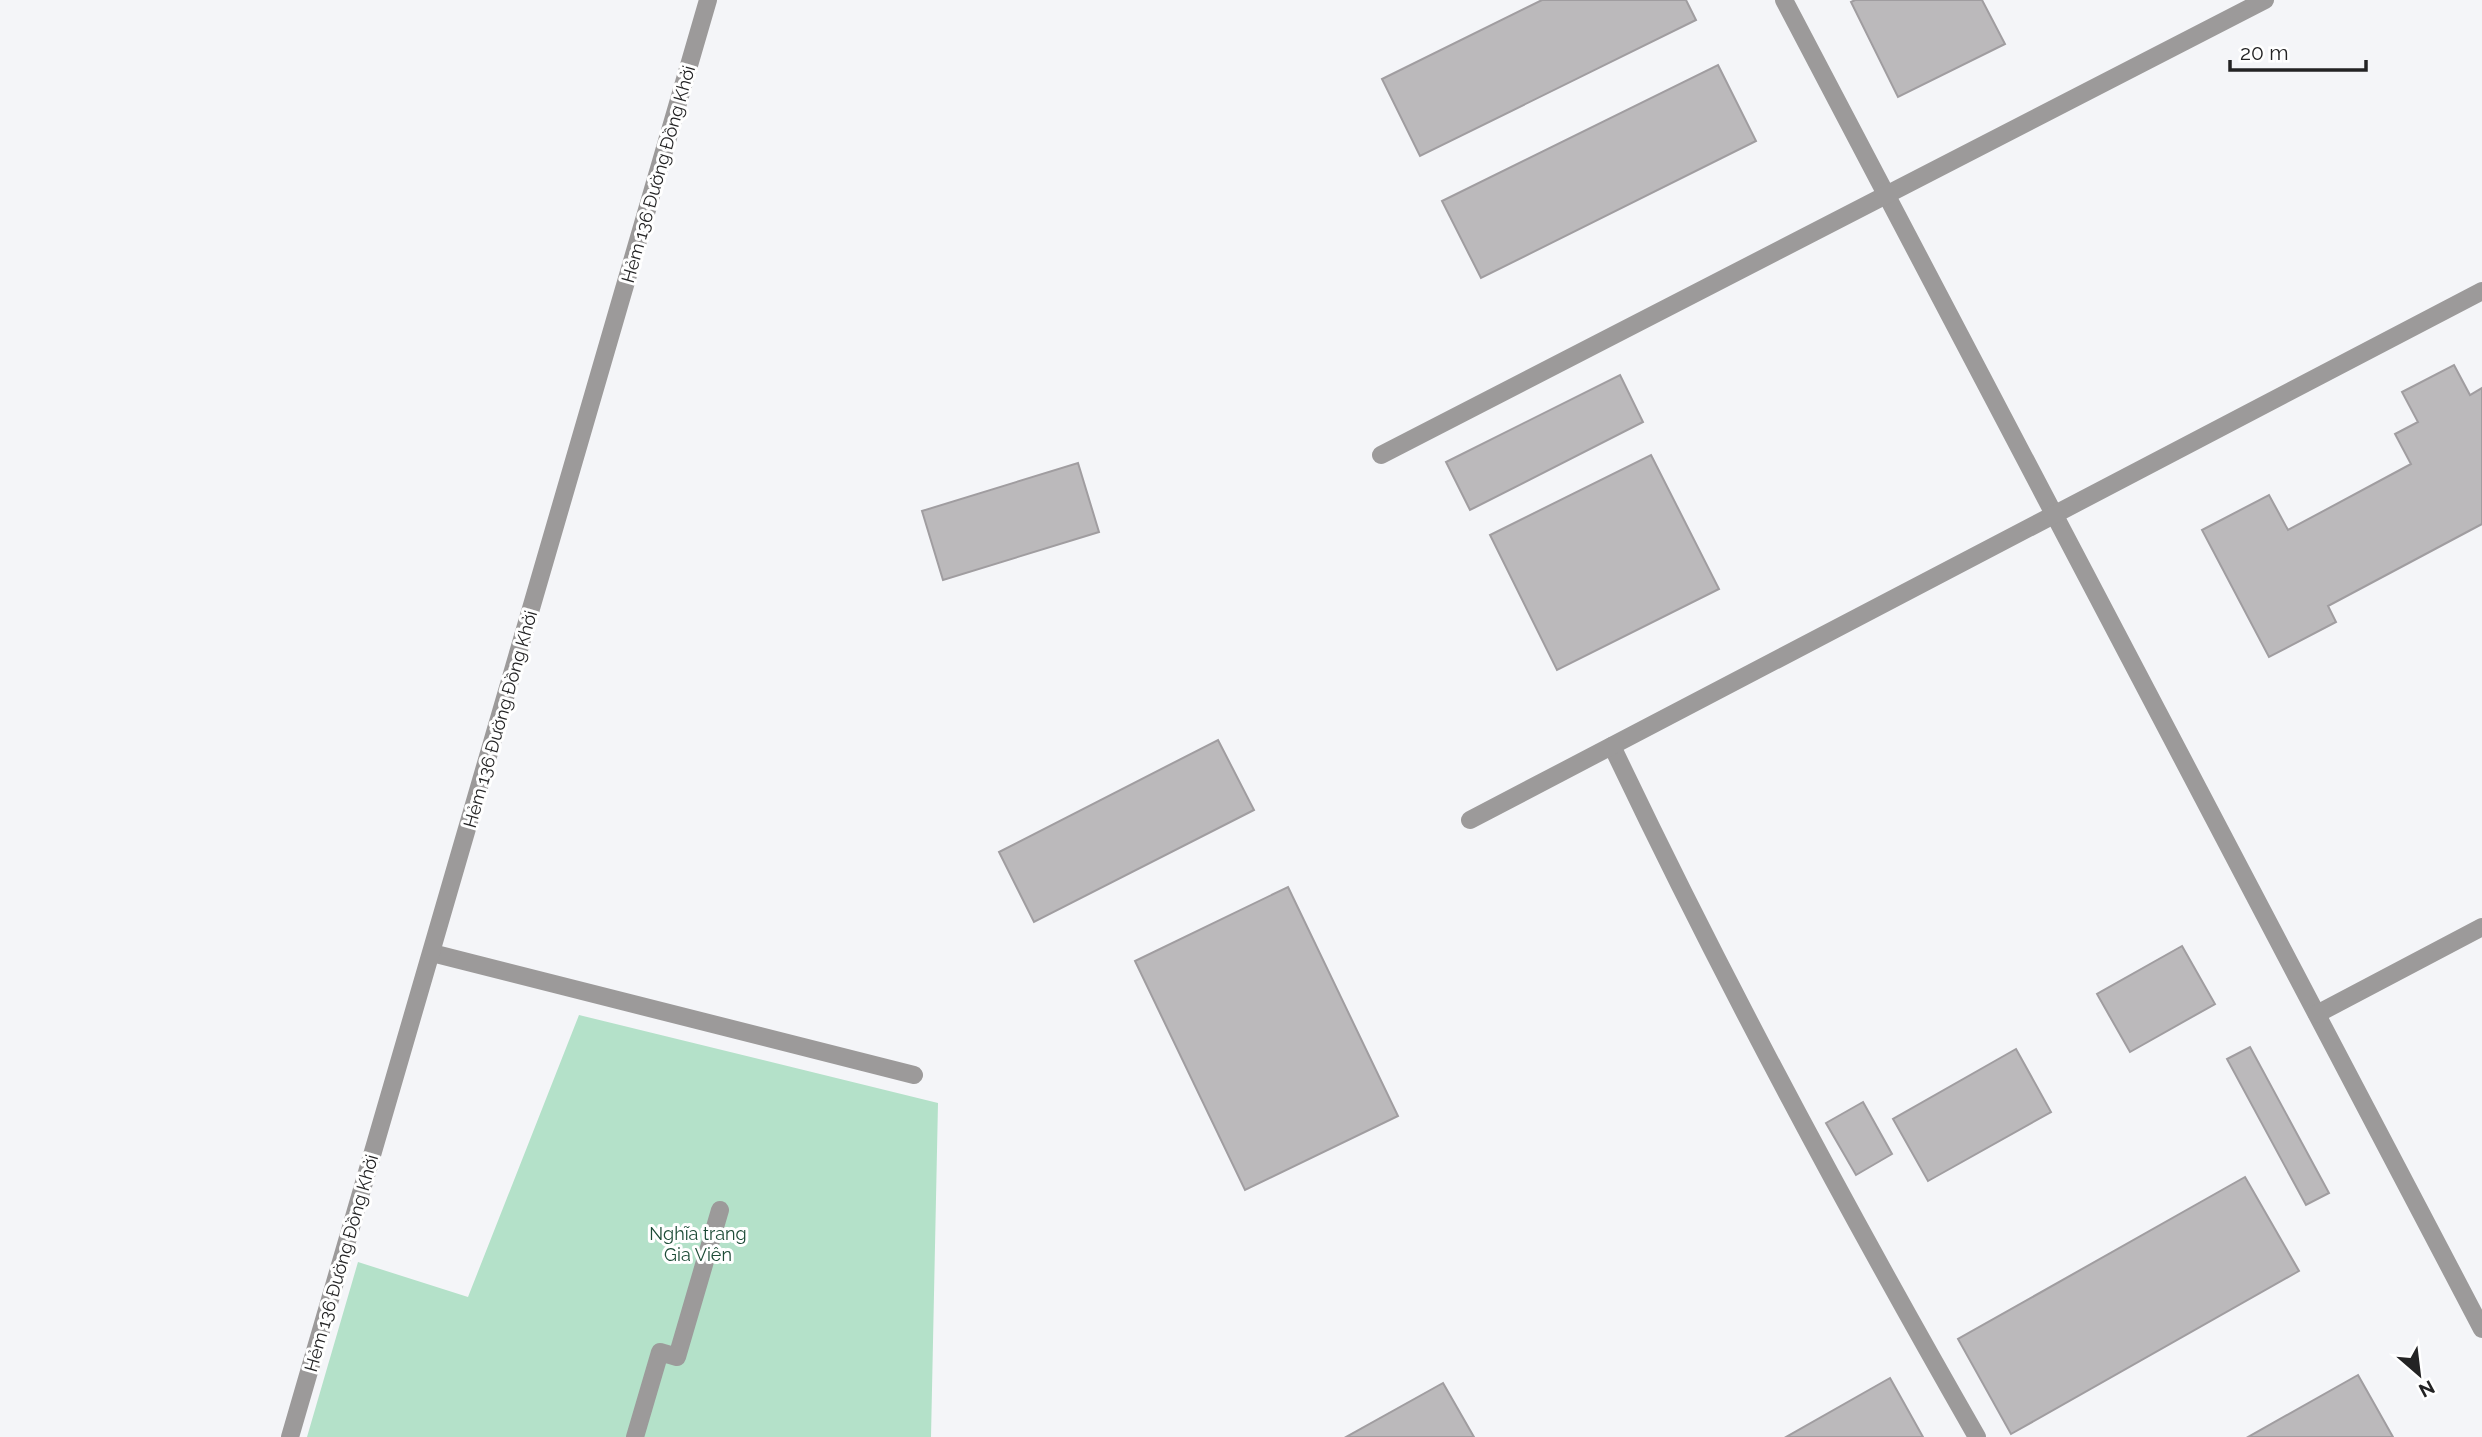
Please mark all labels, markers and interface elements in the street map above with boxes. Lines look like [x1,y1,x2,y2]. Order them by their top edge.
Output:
scale bar [2230,28,2366,72]
text: 20 m [2240,40,2288,65]
street label: Hẻm 136 Đường Đồng Khởi [617,63,699,285]
street label: Hẻm 136 Đường Đồng Khởi [459,608,541,830]
street label: Hẻm 136 Đường Đồng Khởi [300,1152,382,1374]
park label: Nghĩa trang Gia Viên [649,1223,747,1265]
north arrow [2384,1339,2454,1409]
text: N [2415,1376,2439,1402]

